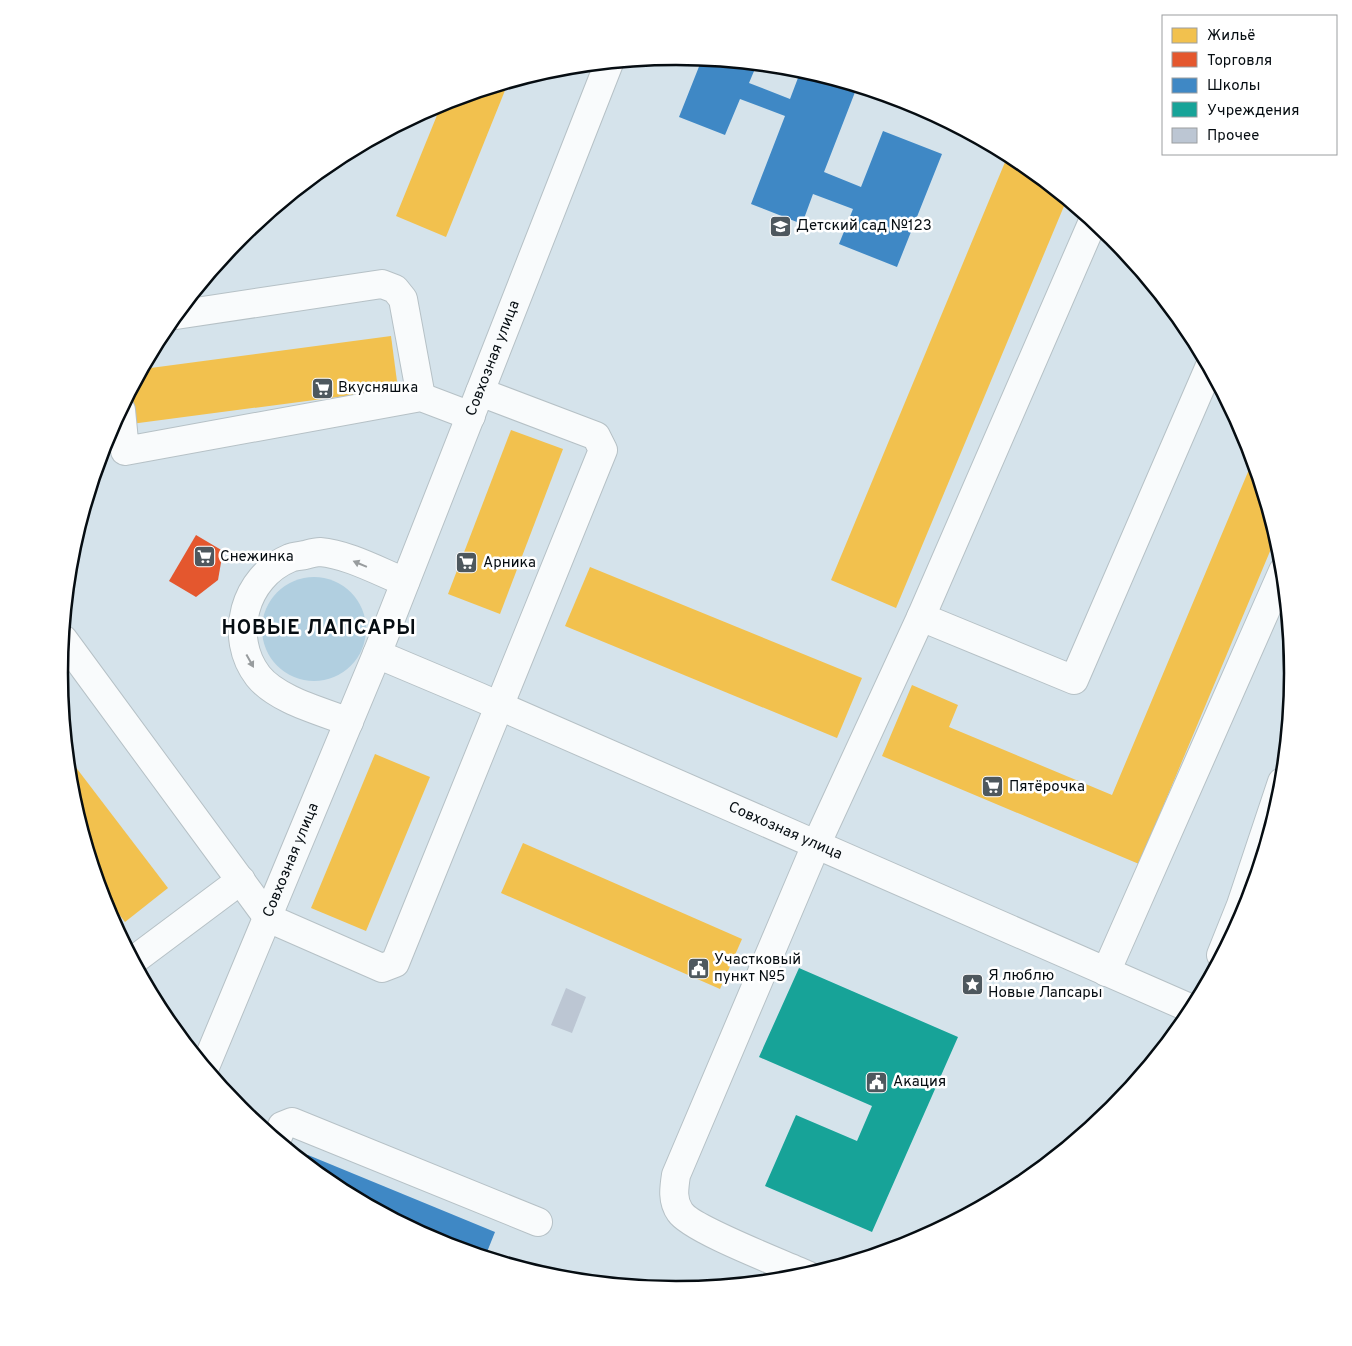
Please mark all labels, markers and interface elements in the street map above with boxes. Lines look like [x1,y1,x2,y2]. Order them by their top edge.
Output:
legend [1162,15,1337,155]
text: Жильё [1207,27,1255,46]
text: Торговля [1207,52,1272,71]
text: Школы [1207,77,1261,96]
text: Учреждения [1207,102,1299,121]
text: Прочее [1207,127,1259,146]
school or university icon: Детский сад №123 [768,214,792,238]
place label: Детский сад №123 [796,217,932,236]
street label: Совхозная улица [462,298,524,419]
supermarket icon: Вкусняшка [310,376,334,400]
place label: Вкусняшка [338,379,418,398]
supermarket icon: Снежинка [192,545,216,569]
place label: Снежинка [220,548,294,567]
supermarket icon: Арника [455,551,479,575]
place label: Арника [483,554,536,573]
one-way arrow [353,559,368,567]
district label: НОВЫЕ ЛАПСАРЫ [221,616,417,642]
one-way arrow [246,653,254,668]
supermarket icon: Пятёрочка [981,775,1005,799]
place label: Пятёрочка [1009,778,1085,797]
street label: Совхозная улица [725,798,845,864]
street label: Совхозная улица [259,800,323,920]
place label: Участковый пункт №5 [714,951,801,987]
public building icon: Участковый пункт №5 [686,957,710,981]
place label: Я люблю Новые Лапсары [988,967,1103,1003]
place icon: Я люблю Новые Лапсары [960,973,984,997]
public building icon: Акация [865,1070,889,1094]
place label: Акация [893,1073,946,1092]

